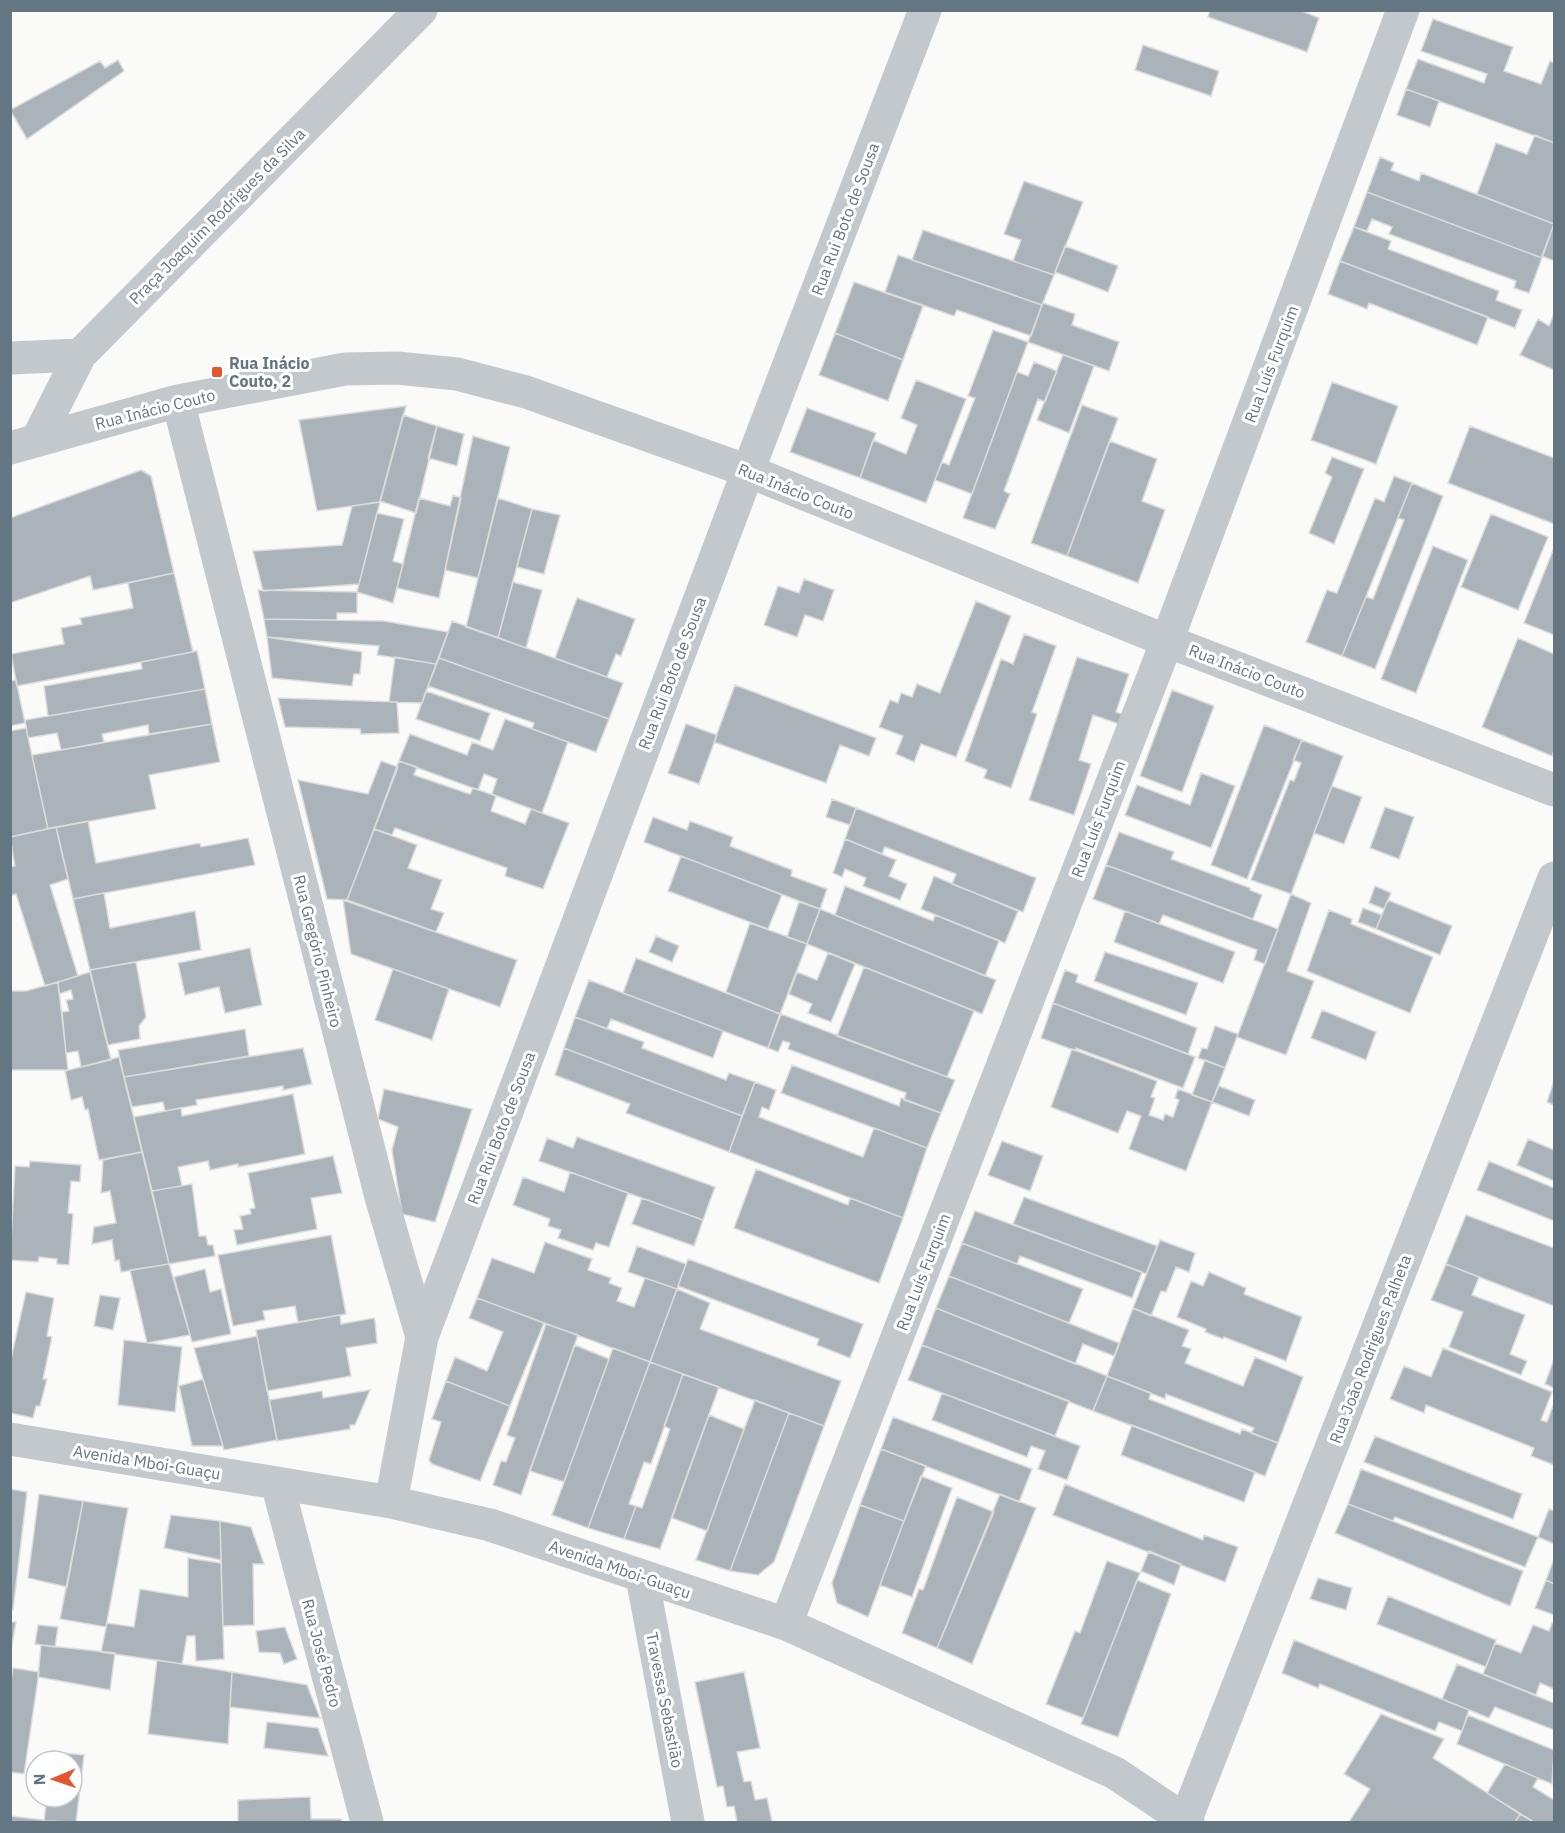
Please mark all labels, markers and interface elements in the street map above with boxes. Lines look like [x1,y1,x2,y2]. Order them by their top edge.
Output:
street label: Praça Joaquim Rodrigues da Silva [125,123,310,308]
street label: Rua Rui Boto de Sousa [807,139,884,298]
street label: Rua Luís Furquim [1239,303,1303,425]
place label: Rua Inácio Couto, 2 [229,353,310,391]
marker: Rua Inácio Couto, 2 [210,365,224,379]
street label: Rua Inácio Couto [93,384,217,434]
street label: Rua Inácio Couto [735,459,857,523]
street label: Rua Rui Boto de Sousa [634,593,711,752]
street label: Rua Inácio Couto [1186,640,1308,702]
street label: Rua Luís Furquim [1066,758,1130,880]
street label: Rua Gregório Pinheiro [289,873,347,1029]
street label: Rua Rui Boto de Sousa [463,1048,540,1207]
street label: Rua Luís Furquim [891,1211,955,1333]
street label: Rua João Rodrigues Palheta [1325,1251,1415,1446]
street label: Avenida Mboi-Guaçu [72,1440,222,1484]
street label: Avenida Mboi-Guaçu [546,1535,694,1603]
street label: Rua José Pedro [298,1597,346,1709]
street label: Travessa Sebastião [642,1631,688,1770]
north arrow [24,1749,84,1809]
text: N [29,1773,49,1786]

